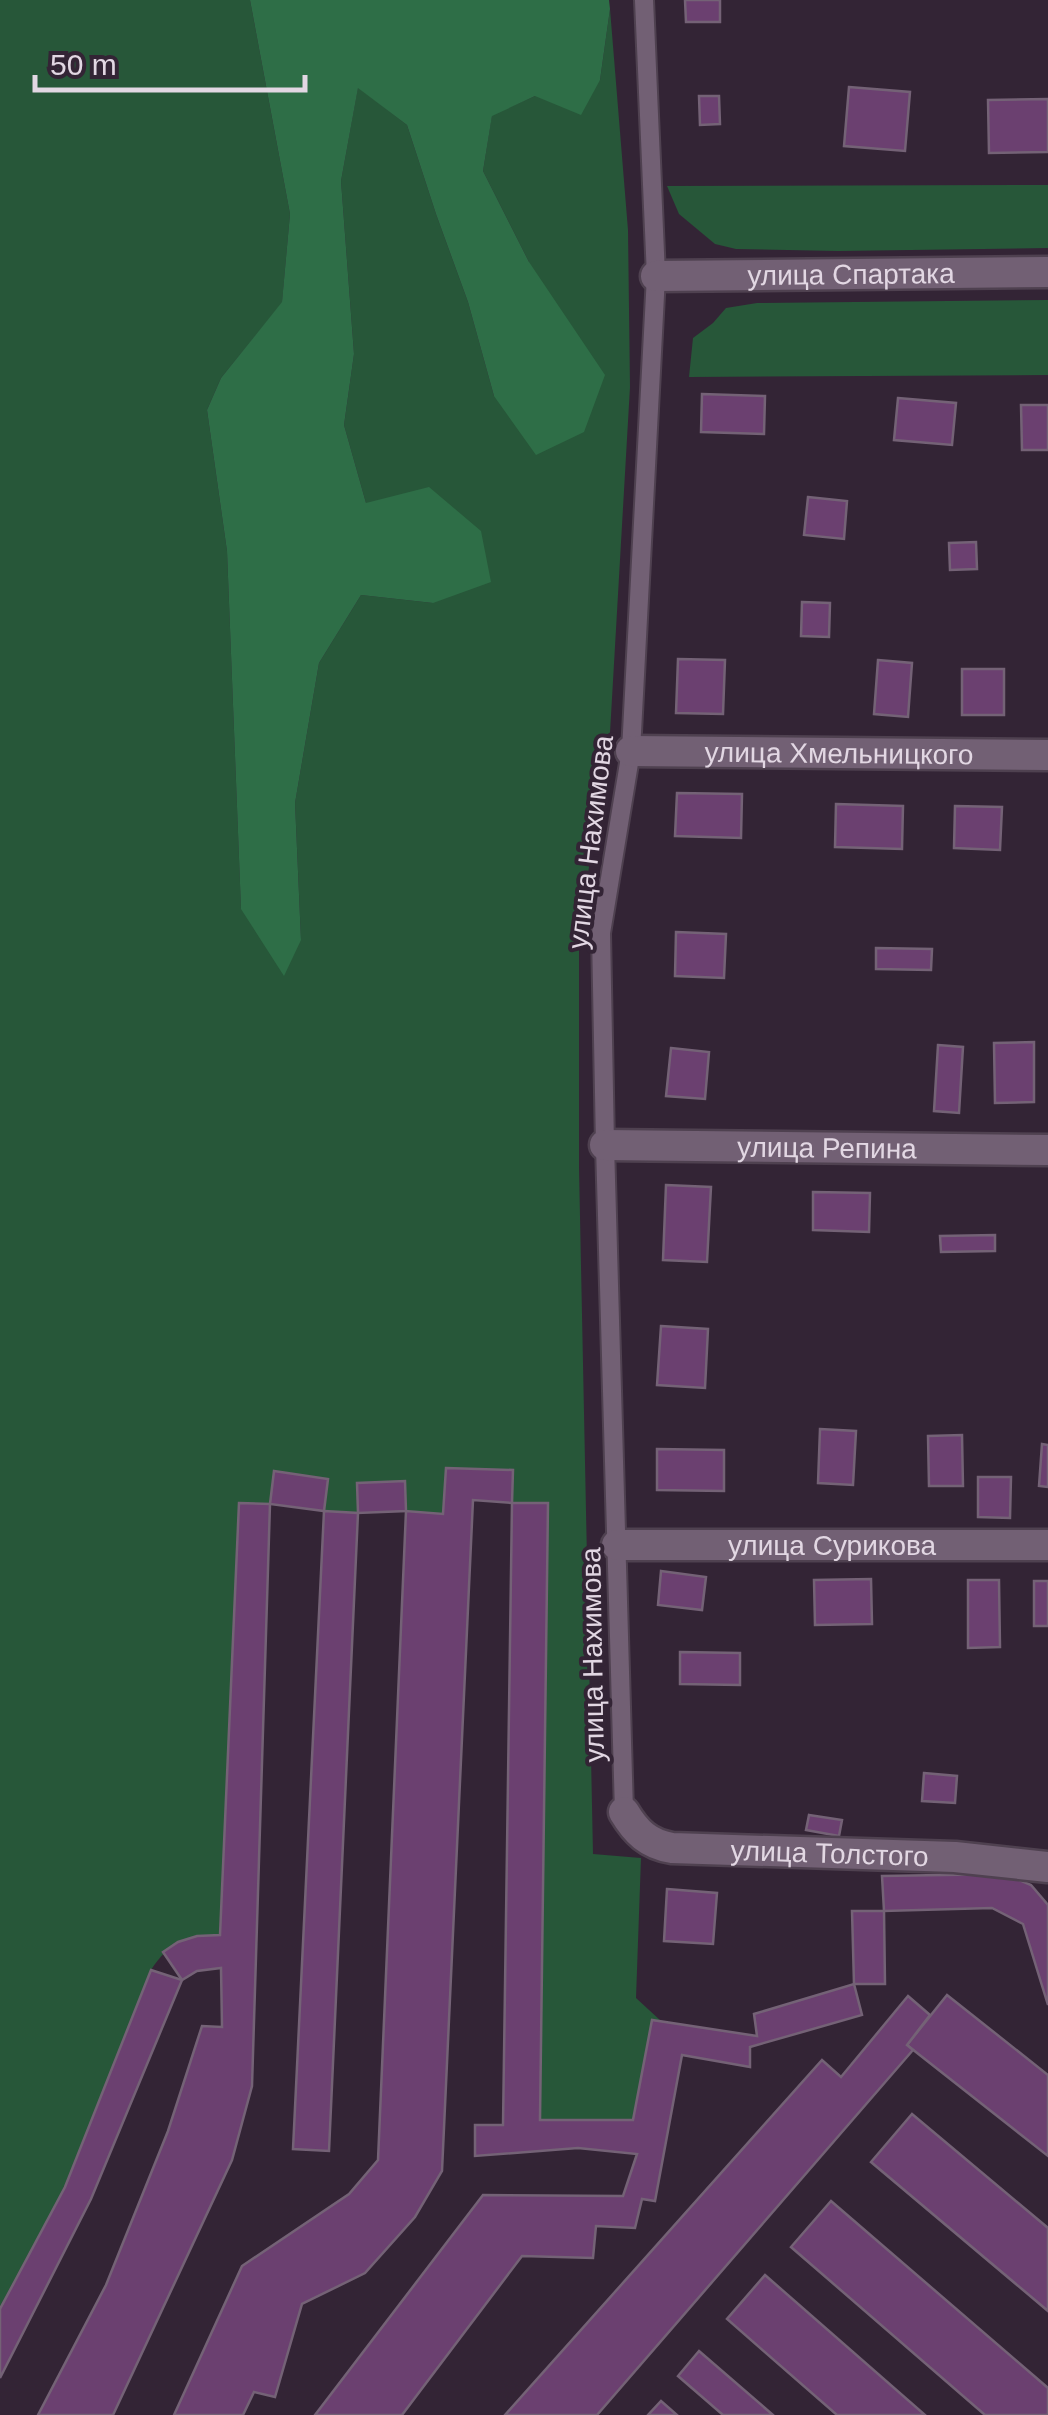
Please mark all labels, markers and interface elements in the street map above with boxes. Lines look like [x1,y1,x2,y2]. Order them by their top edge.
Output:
scale bar [35,30,305,92]
text: 50 m [50,48,117,81]
street label: улица Спартака [747,258,955,291]
street label: улица Нахимова [562,733,619,951]
street label: улица Хмельницкого [704,737,974,770]
street label: улица Репина [737,1131,917,1165]
street label: улица Сурикова [728,1530,937,1561]
street label: улица Нахимова [575,1547,610,1763]
street label: улица Толстого [730,1835,929,1872]

